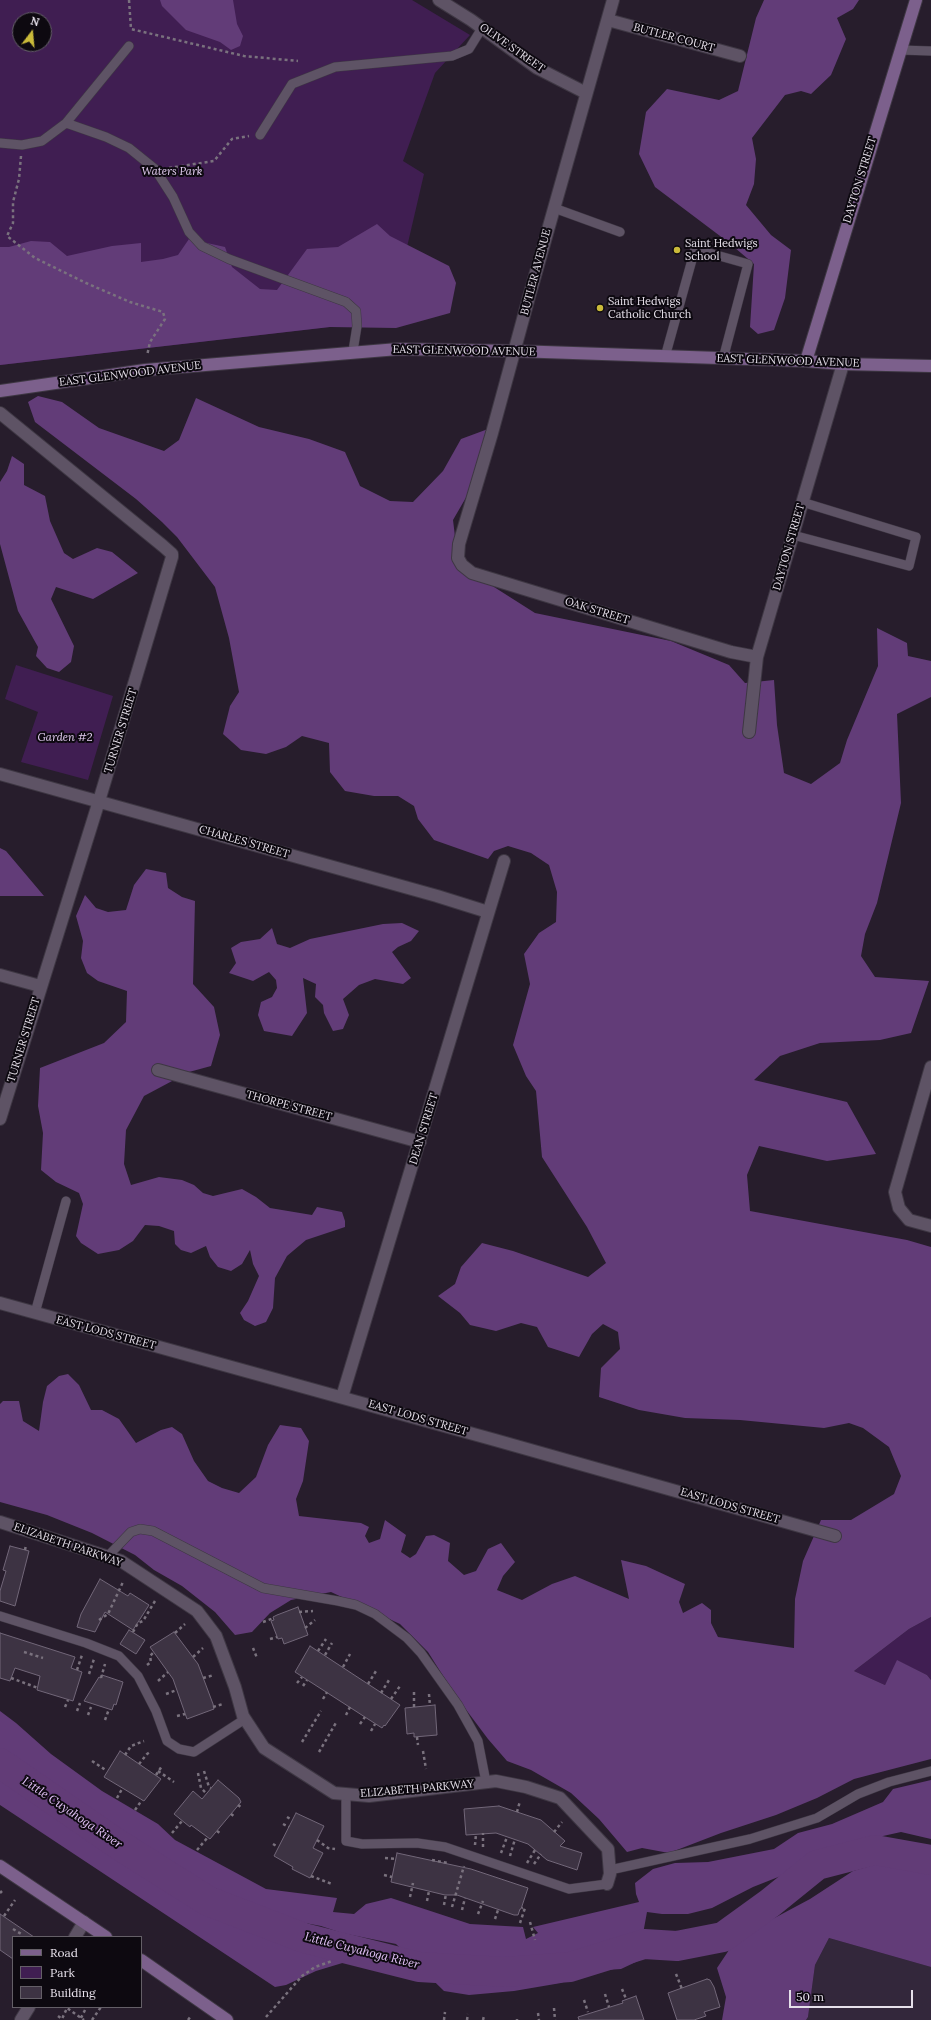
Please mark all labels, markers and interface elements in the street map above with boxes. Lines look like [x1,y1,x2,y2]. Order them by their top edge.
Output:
north arrow [12,12,52,52]
text: N [29,14,41,29]
street label: OLIVE STREET [477,21,547,75]
street label: BUTLER COURT [632,21,716,55]
street label: DAYTON STREET [841,135,879,225]
park label: Waters Park [141,165,203,179]
street label: BUTLER AVENUE [518,227,554,317]
place label: Saint Hedwigs School [685,237,758,263]
marker: Saint Hedwigs School [672,245,682,255]
place label: Saint Hedwigs Catholic Church [608,295,691,321]
marker: Saint Hedwigs Catholic Church [595,303,605,313]
street label: EAST GLENWOOD AVENUE [392,343,536,359]
street label: EAST GLENWOOD AVENUE [716,352,860,370]
street label: EAST GLENWOOD AVENUE [58,359,202,389]
street label: DAYTON STREET [770,502,808,592]
street label: OAK STREET [563,595,631,627]
street label: TURNER STREET [102,687,140,775]
park label: Garden #2 [38,731,92,745]
street label: CHARLES STREET [197,823,291,861]
street label: TURNER STREET [5,996,43,1084]
street label: THORPE STREET [245,1088,333,1124]
street label: DEAN STREET [407,1092,441,1166]
street label: EAST LODS STREET [55,1313,157,1353]
street label: EAST LODS STREET [367,1397,469,1439]
street label: EAST LODS STREET [679,1485,781,1527]
street label: ELIZABETH PARKWAY [12,1520,124,1570]
water label: Little Cuyahoga River [19,1774,125,1852]
street label: ELIZABETH PARKWAY [360,1777,474,1801]
water label: Little Cuyahoga River [303,1930,421,1972]
legend [12,1936,142,2008]
text: Road [50,1945,78,1960]
text: Park [50,1965,75,1980]
scale bar [791,1982,915,2008]
text: Building [50,1985,96,2000]
text: 50 m [796,1989,824,2004]

